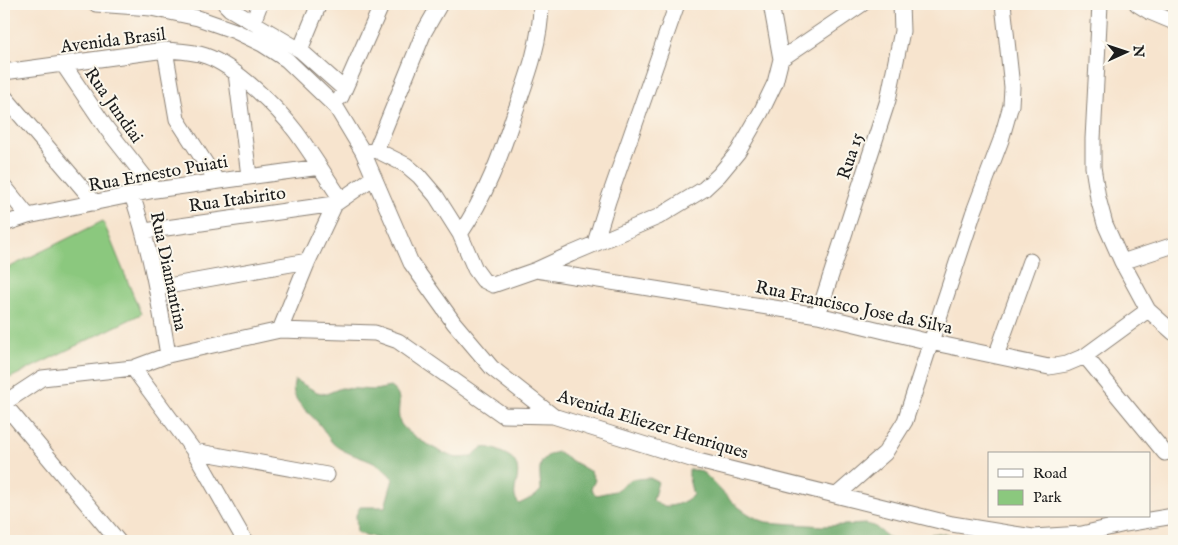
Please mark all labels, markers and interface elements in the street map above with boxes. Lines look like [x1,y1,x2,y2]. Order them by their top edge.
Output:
street label: Avenida Brasil [58,24,167,59]
north arrow [1100,28,1150,78]
text: N [1129,44,1147,58]
street label: Rua Jundiai [78,63,147,148]
street label: Rua 15 [833,130,870,183]
street label: Rua Ernesto Puiati [87,151,230,198]
street label: Rua Itabirito [187,182,288,219]
street label: Rua Diamantina [144,210,191,333]
street label: Rua Francisco Jose da Silva [753,276,955,341]
street label: Avenida Eliezer Henriques [553,385,751,465]
legend [988,452,1150,518]
text: Road [1033,464,1068,483]
text: Park [1033,488,1063,507]

